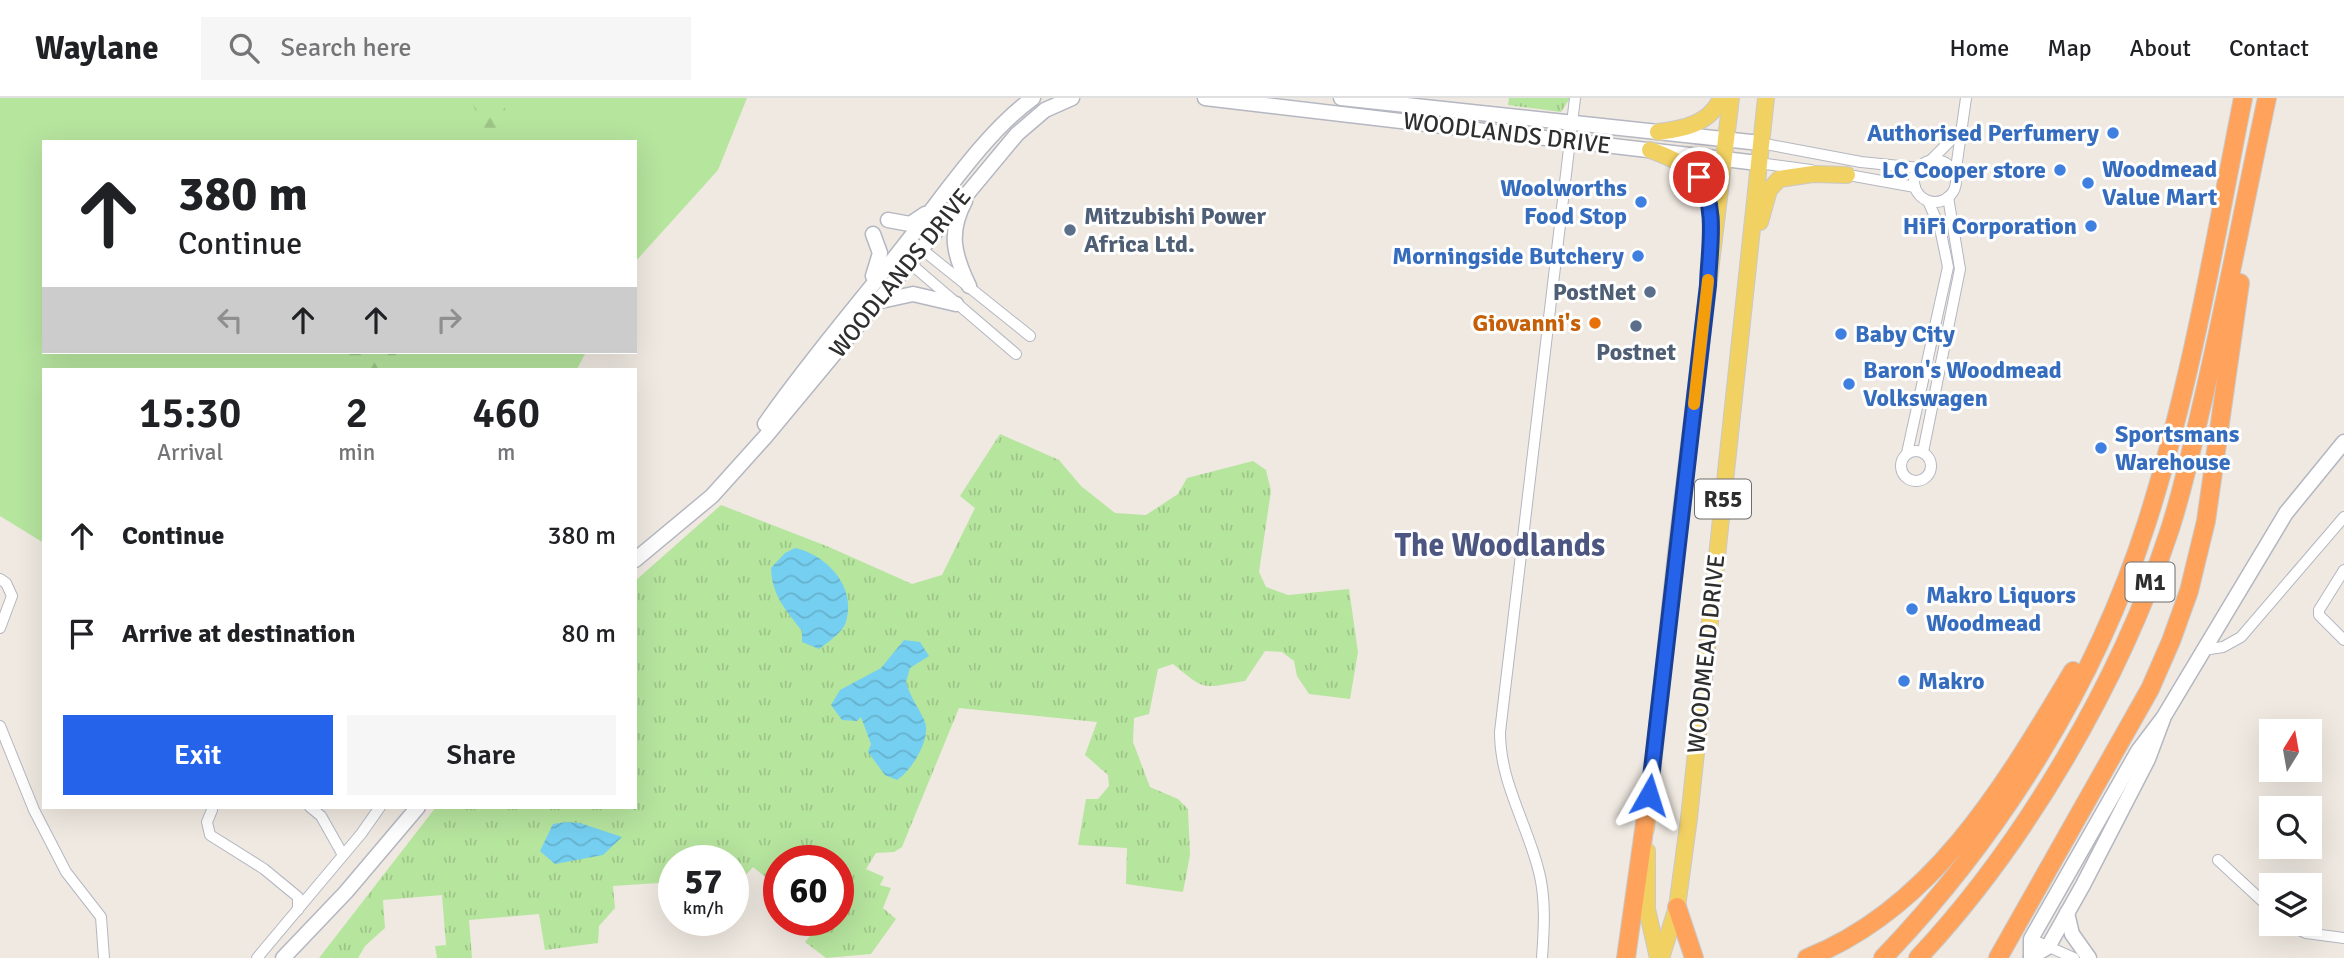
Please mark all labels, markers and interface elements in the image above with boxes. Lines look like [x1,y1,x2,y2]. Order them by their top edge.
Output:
search box [201,17,691,80]
text: Waylane [35,28,159,69]
icon: search [225,29,263,67]
text: Search here [281,32,412,64]
text: Home [1949,33,2009,63]
text: Map [2047,33,2092,63]
text: About [2130,33,2191,63]
text: Contact [2229,33,2309,63]
street label: WOODLANDS DRIVE [1401,105,1613,161]
place label: Authorised Perfumery [1867,118,2099,148]
marker: Authorised Perfumery [2105,125,2121,141]
pin [1669,147,1729,207]
place label: Woodmead Value Mart [2102,154,2217,212]
place label: LC Cooper store [1882,155,2046,185]
icon: arrive [1680,158,1718,196]
marker: LC Cooper store [2052,162,2068,178]
text: 380 m [178,164,308,224]
icon: ahead [63,168,154,259]
place label: Woolworths Food Stop [1500,173,1627,231]
marker: Woodmead Value Mart [2080,175,2096,191]
street label: WOODLANDS DRIVE [823,182,977,364]
marker: Woolworths Food Stop [1633,194,1649,210]
place label: Mitzubishi Power Africa Ltd. [1084,201,1266,259]
place label: HiFi Corporation [1903,211,2077,241]
marker: HiFi Corporation [2083,218,2099,234]
marker: Mitzubishi Power Africa Ltd. [1062,222,1078,238]
text: Continue [178,224,302,263]
place label: Morningside Butchery [1392,241,1624,271]
marker: Morningside Butchery [1630,248,1646,264]
place label: PostNet [1553,277,1636,307]
marker: PostNet [1642,284,1658,300]
icon: left [211,301,249,339]
icon: ahead [284,301,322,339]
icon: ahead [357,301,395,339]
icon: right [430,301,468,339]
place label: Giovanni's [1472,308,1581,338]
marker: Giovanni's [1587,315,1603,331]
marker: Postnet [1628,318,1644,334]
place label: Baby City [1855,319,1955,349]
marker: Baby City [1833,326,1849,342]
place label: Postnet [1596,337,1676,367]
place label: Baron's Woodmead Volkswagen [1863,355,2062,413]
marker: Baron's Woodmead Volkswagen [1841,376,1857,392]
text: 15:30 [139,388,241,439]
text: 2 [345,388,368,439]
text: 460 [472,388,540,439]
place label: Sportsmans Warehouse [2115,419,2240,477]
text: Arrival [157,438,223,467]
text: min [338,438,375,467]
text: m [497,438,515,467]
marker: Sportsmans Warehouse [2093,440,2109,456]
road number: R55 [1695,480,1751,518]
icon: ahead [63,517,101,555]
text: Continue [122,520,224,552]
text: 380 m [547,520,616,552]
district label: The Woodlands [1395,526,1605,565]
street label: WOODMEAD DRIVE [1681,553,1731,755]
road number: M1 [2126,562,2174,602]
place label: Makro Liquors Woodmead [1926,580,2076,638]
marker: Makro Liquors Woodmead [1904,601,1920,617]
icon: arrive [63,615,101,653]
text: Arrive at destination [122,618,355,650]
text: 80 m [561,618,616,650]
place label: Makro [1918,666,1985,696]
marker: Makro [1896,673,1912,689]
button: Exit [63,715,333,795]
button: Share [347,715,616,795]
north arrow [2259,719,2322,782]
map controls [2259,719,2322,936]
position arrow [1612,758,1686,832]
button: search [2259,796,2322,859]
speed limit sign: 60 [763,845,854,936]
text: 57 [685,860,722,903]
button: layers [2259,873,2322,936]
text: km/h [683,897,724,919]

